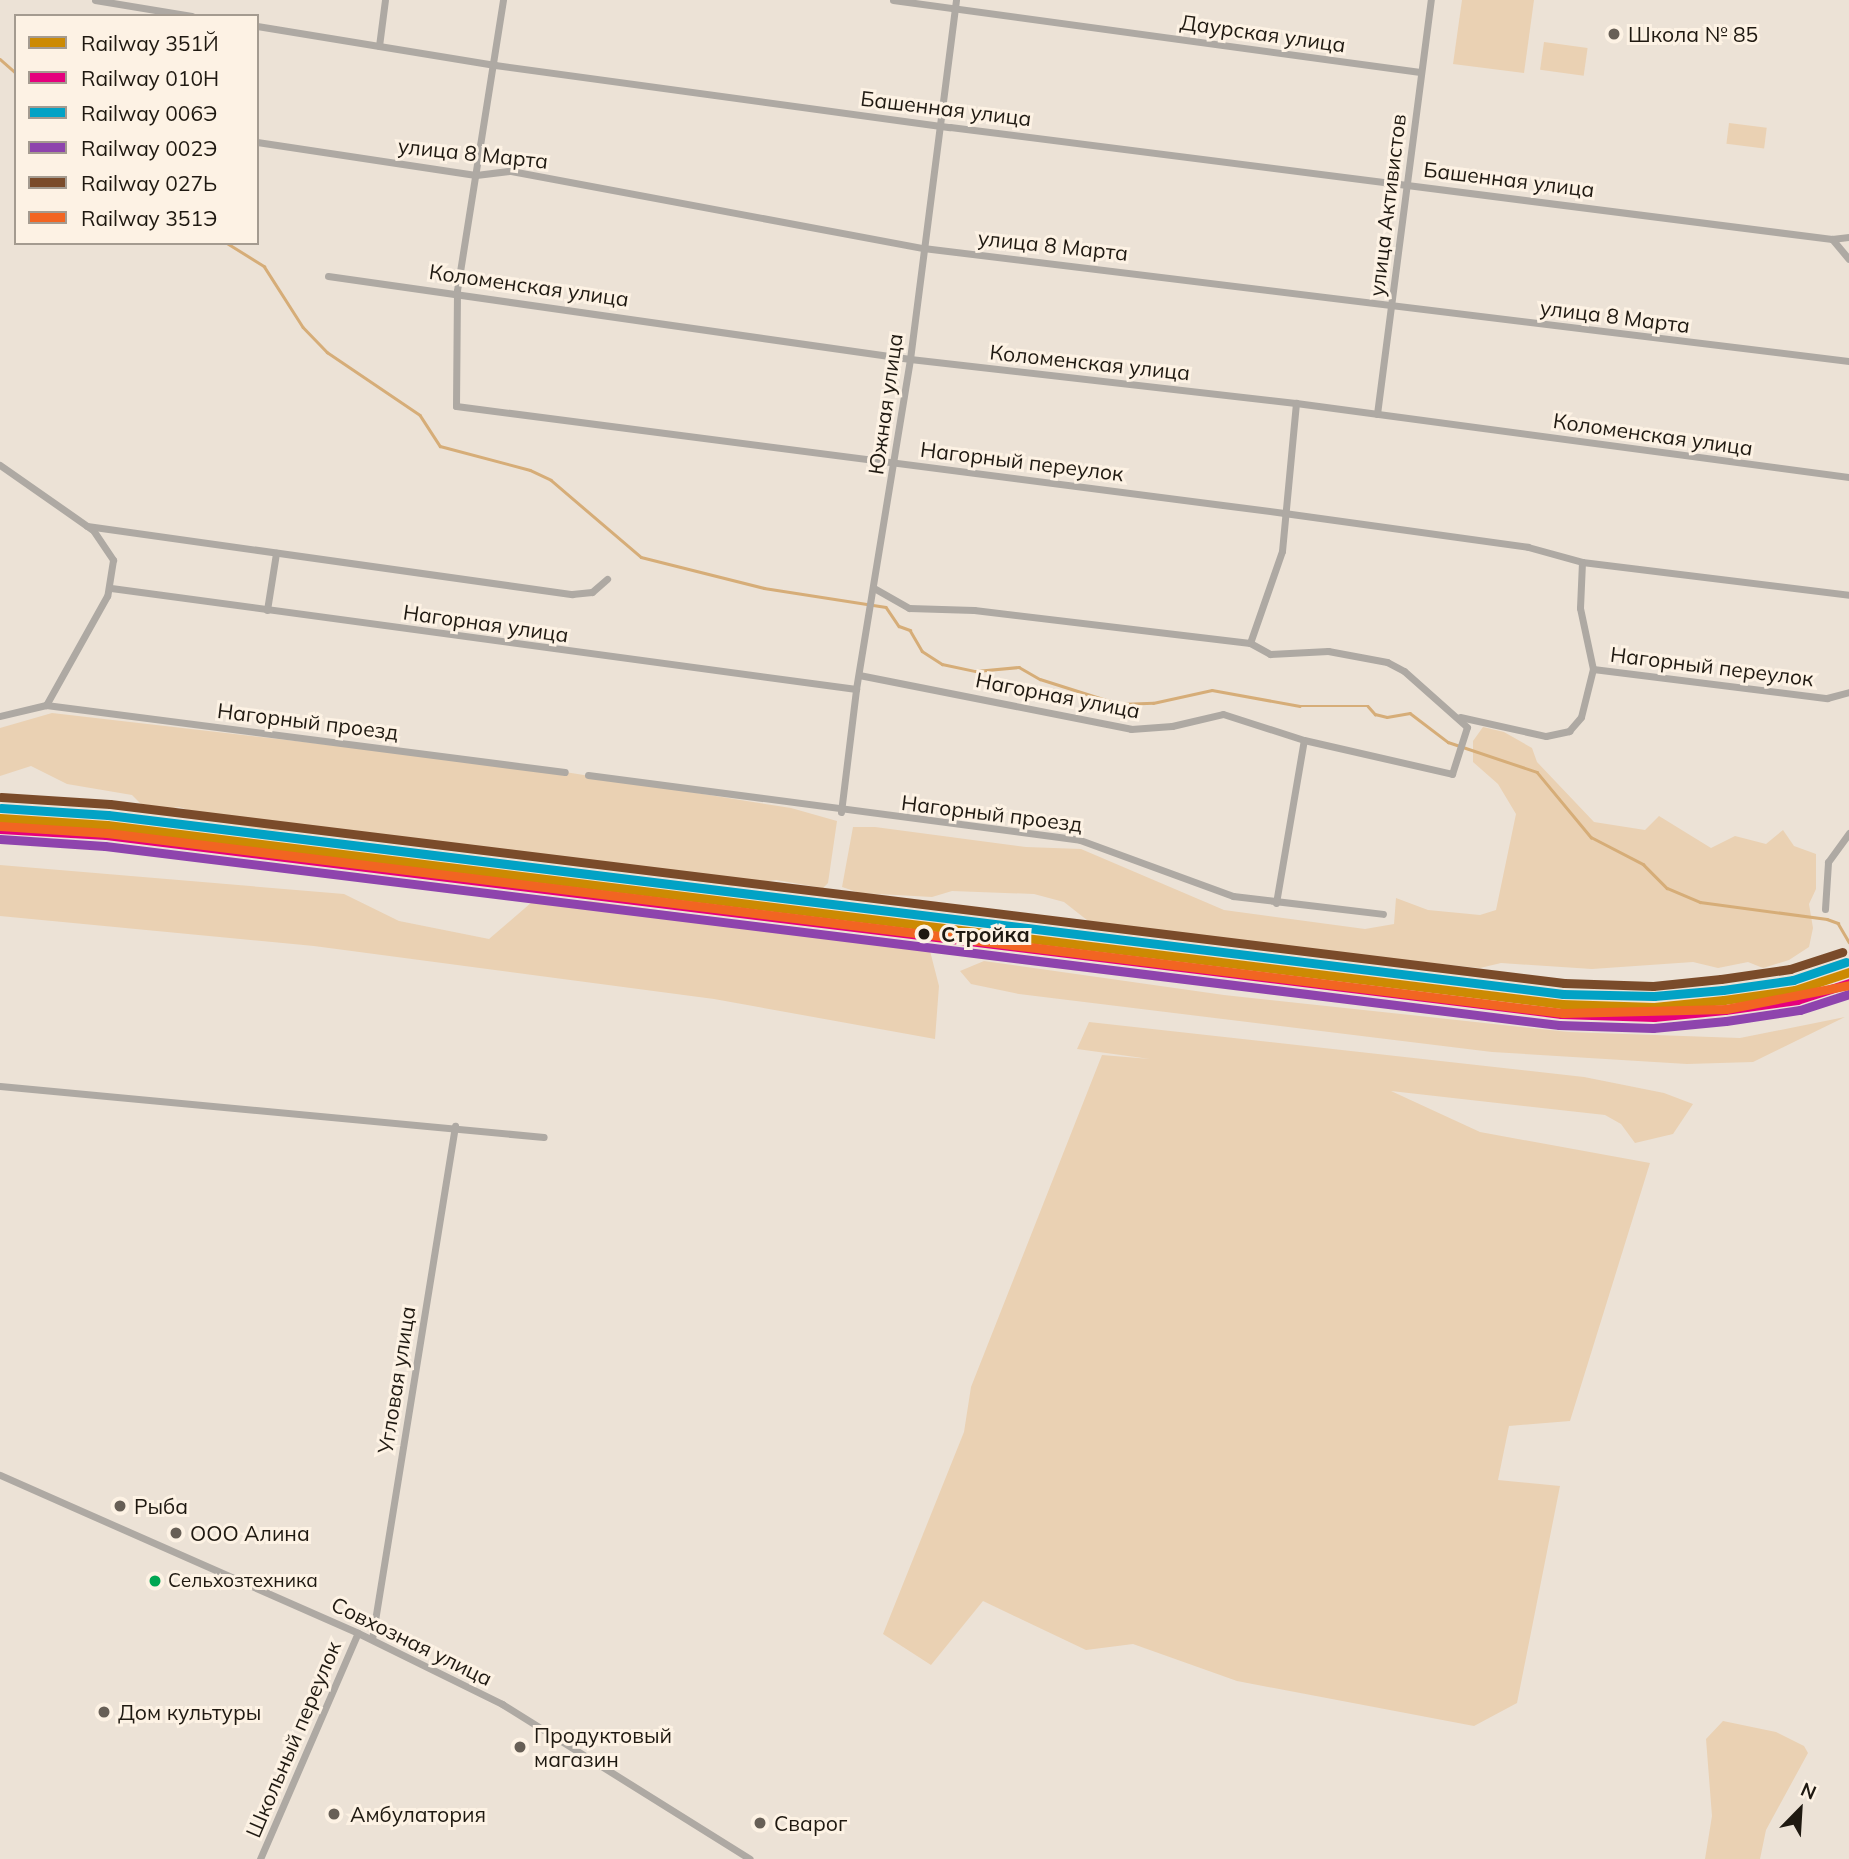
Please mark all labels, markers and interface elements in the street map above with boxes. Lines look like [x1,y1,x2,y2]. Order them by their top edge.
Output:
street label: Даурская улица [1179,9,1347,57]
legend [14,14,259,245]
place label: Школа № 85 [1628,21,1758,47]
marker: Школа № 85 [1606,26,1622,42]
text: Railway 351Й [81,30,219,56]
text: Railway 010Н [81,65,219,91]
street label: Башенная улица [859,85,1033,131]
text: Railway 006Э [81,100,218,126]
street label: улица Активистов [1363,112,1411,298]
street label: улица 8 Марта [397,133,549,173]
text: Railway 002Э [81,135,218,161]
street label: Башенная улица [1422,156,1596,202]
text: Railway 027Ь [81,170,217,196]
text: Railway 351Э [81,205,218,231]
street label: улица 8 Марта [977,225,1129,265]
street label: Коломенская улица [428,259,630,311]
street label: улица 8 Марта [1539,294,1691,338]
street label: Южная улица [863,332,907,476]
street label: Коломенская улица [989,339,1191,385]
street label: Коломенская улица [1552,408,1754,460]
street label: Нагорный переулок [919,436,1125,486]
street label: Нагорная улица [402,599,570,647]
street label: Нагорный переулок [1609,641,1815,691]
street label: Нагорная улица [974,667,1142,723]
street label: Нагорный проезд [216,697,400,745]
street label: Нагорный проезд [900,789,1084,837]
place label: Стройка [941,921,1030,947]
marker: Стройка [913,923,935,945]
street label: Угловая улица [372,1304,420,1456]
place label: Рыба [134,1493,188,1519]
marker: Рыба [112,1498,128,1514]
place label: ООО Алина [190,1520,310,1546]
marker: ООО Алина [168,1525,184,1541]
place label: Сельхозтехника [168,1570,318,1592]
marker: Сельхозтехника [148,1574,162,1588]
street label: Совхозная улица [328,1591,496,1691]
street label: Школьный переулок [240,1637,346,1841]
place label: Дом культуры [118,1699,261,1725]
marker: Дом культуры [96,1704,112,1720]
place label: Продуктовый магазин [534,1722,672,1772]
marker: Продуктовый магазин [512,1739,528,1755]
north arrow [1765,1775,1835,1845]
text: N [1797,1777,1820,1805]
place label: Амбулатория [350,1801,486,1827]
marker: Амбулатория [324,1804,344,1824]
place label: Сварог [774,1810,847,1836]
marker: Сварог [752,1815,768,1831]

